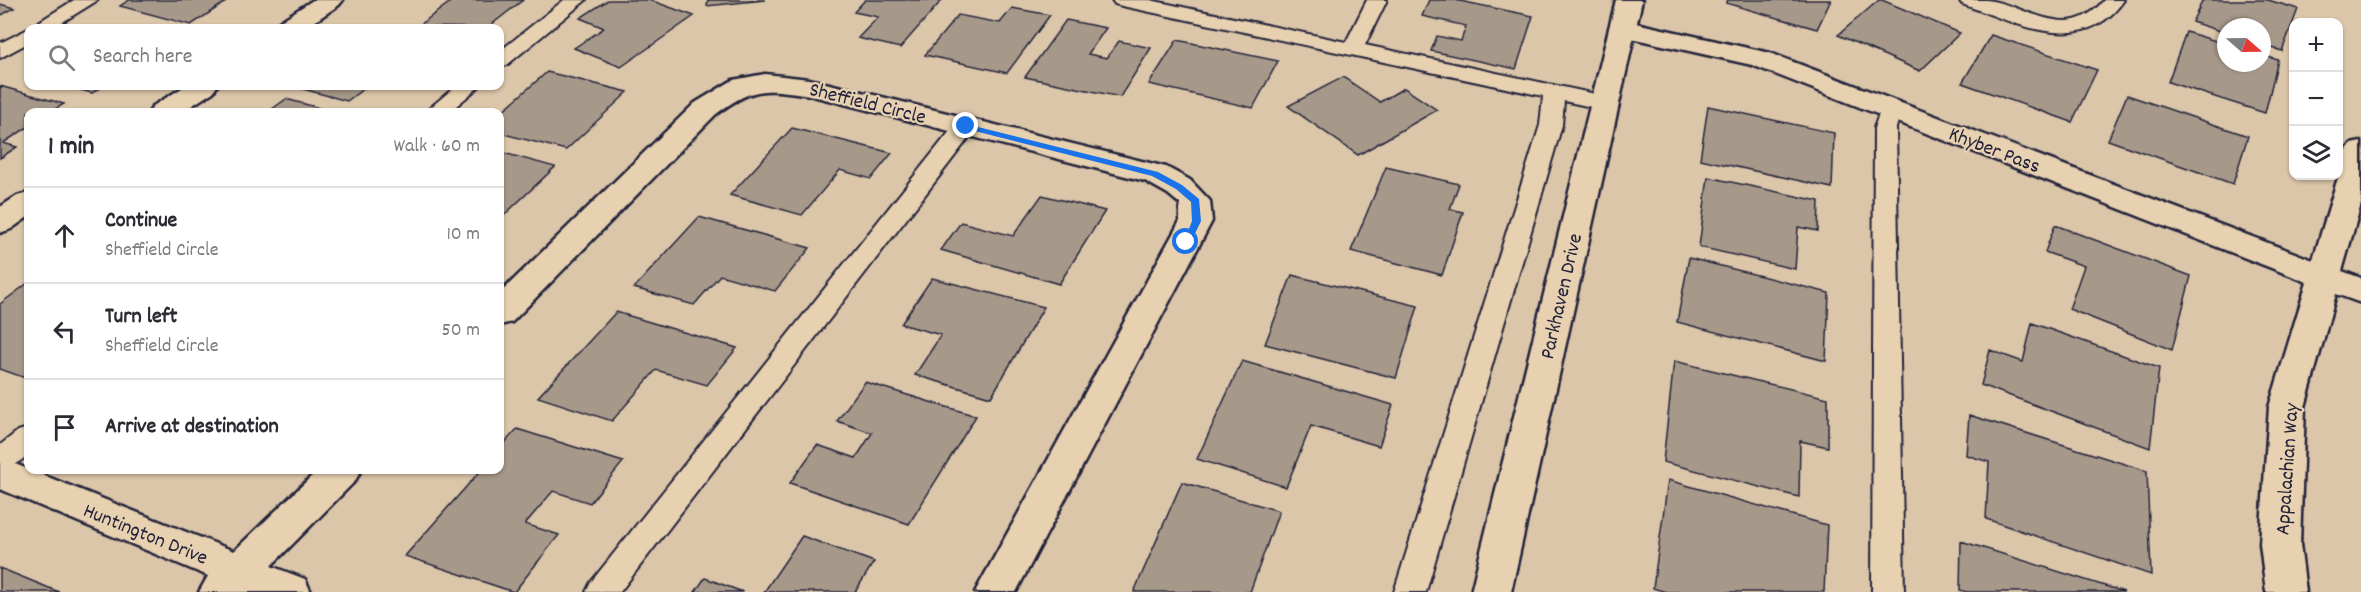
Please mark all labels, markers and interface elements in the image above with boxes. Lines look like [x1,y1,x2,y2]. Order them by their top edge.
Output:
north arrow [2217,18,2271,72]
map controls [2289,18,2343,180]
button: + [2289,18,2343,72]
search box [24,24,504,90]
icon: search [45,41,78,74]
text: Search here [93,42,192,73]
button: − [2289,72,2343,126]
street label: Sheffield Circle [806,76,929,134]
route end [952,112,978,138]
street label: Khyber Pass [1944,121,2044,183]
button: layers [2289,126,2343,180]
text: 1 min [48,129,94,166]
text: Walk · 60 m [393,133,480,161]
text: Continue [105,206,177,237]
icon: ahead [48,219,81,252]
text: 10 m [446,221,480,249]
route start [1172,228,1198,254]
street label: Parkhaven Drive [1534,231,1592,363]
text: Sheffield Circle [105,237,219,265]
text: Turn left [105,302,177,333]
icon: left [48,315,81,348]
text: 50 m [442,317,480,345]
text: Sheffield Circle [105,333,219,361]
street label: Appalachian Way [2269,402,2309,536]
icon: arrive [48,411,81,444]
text: Arrive at destination [105,412,279,443]
street label: Huntington Drive [78,497,212,574]

